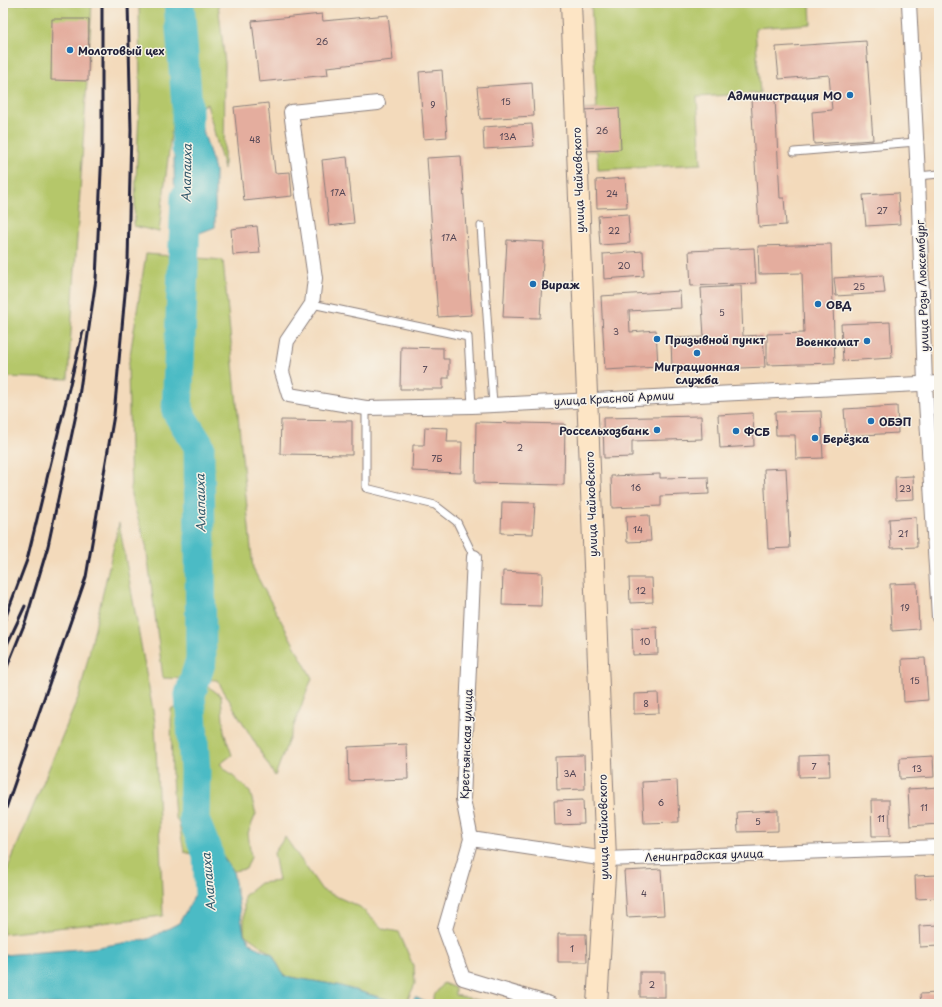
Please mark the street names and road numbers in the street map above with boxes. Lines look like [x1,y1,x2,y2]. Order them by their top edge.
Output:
street label: улица Чайковского [568,127,588,233]
street label: улица Розы Люксембург [911,220,933,352]
street label: улица Красной Армии [553,386,675,410]
street label: улица Чайковского [581,451,601,557]
street label: Крестьянская улица [456,689,476,799]
street label: улица Чайковского [594,774,612,880]
street label: Ленинградская улица [644,844,764,866]

